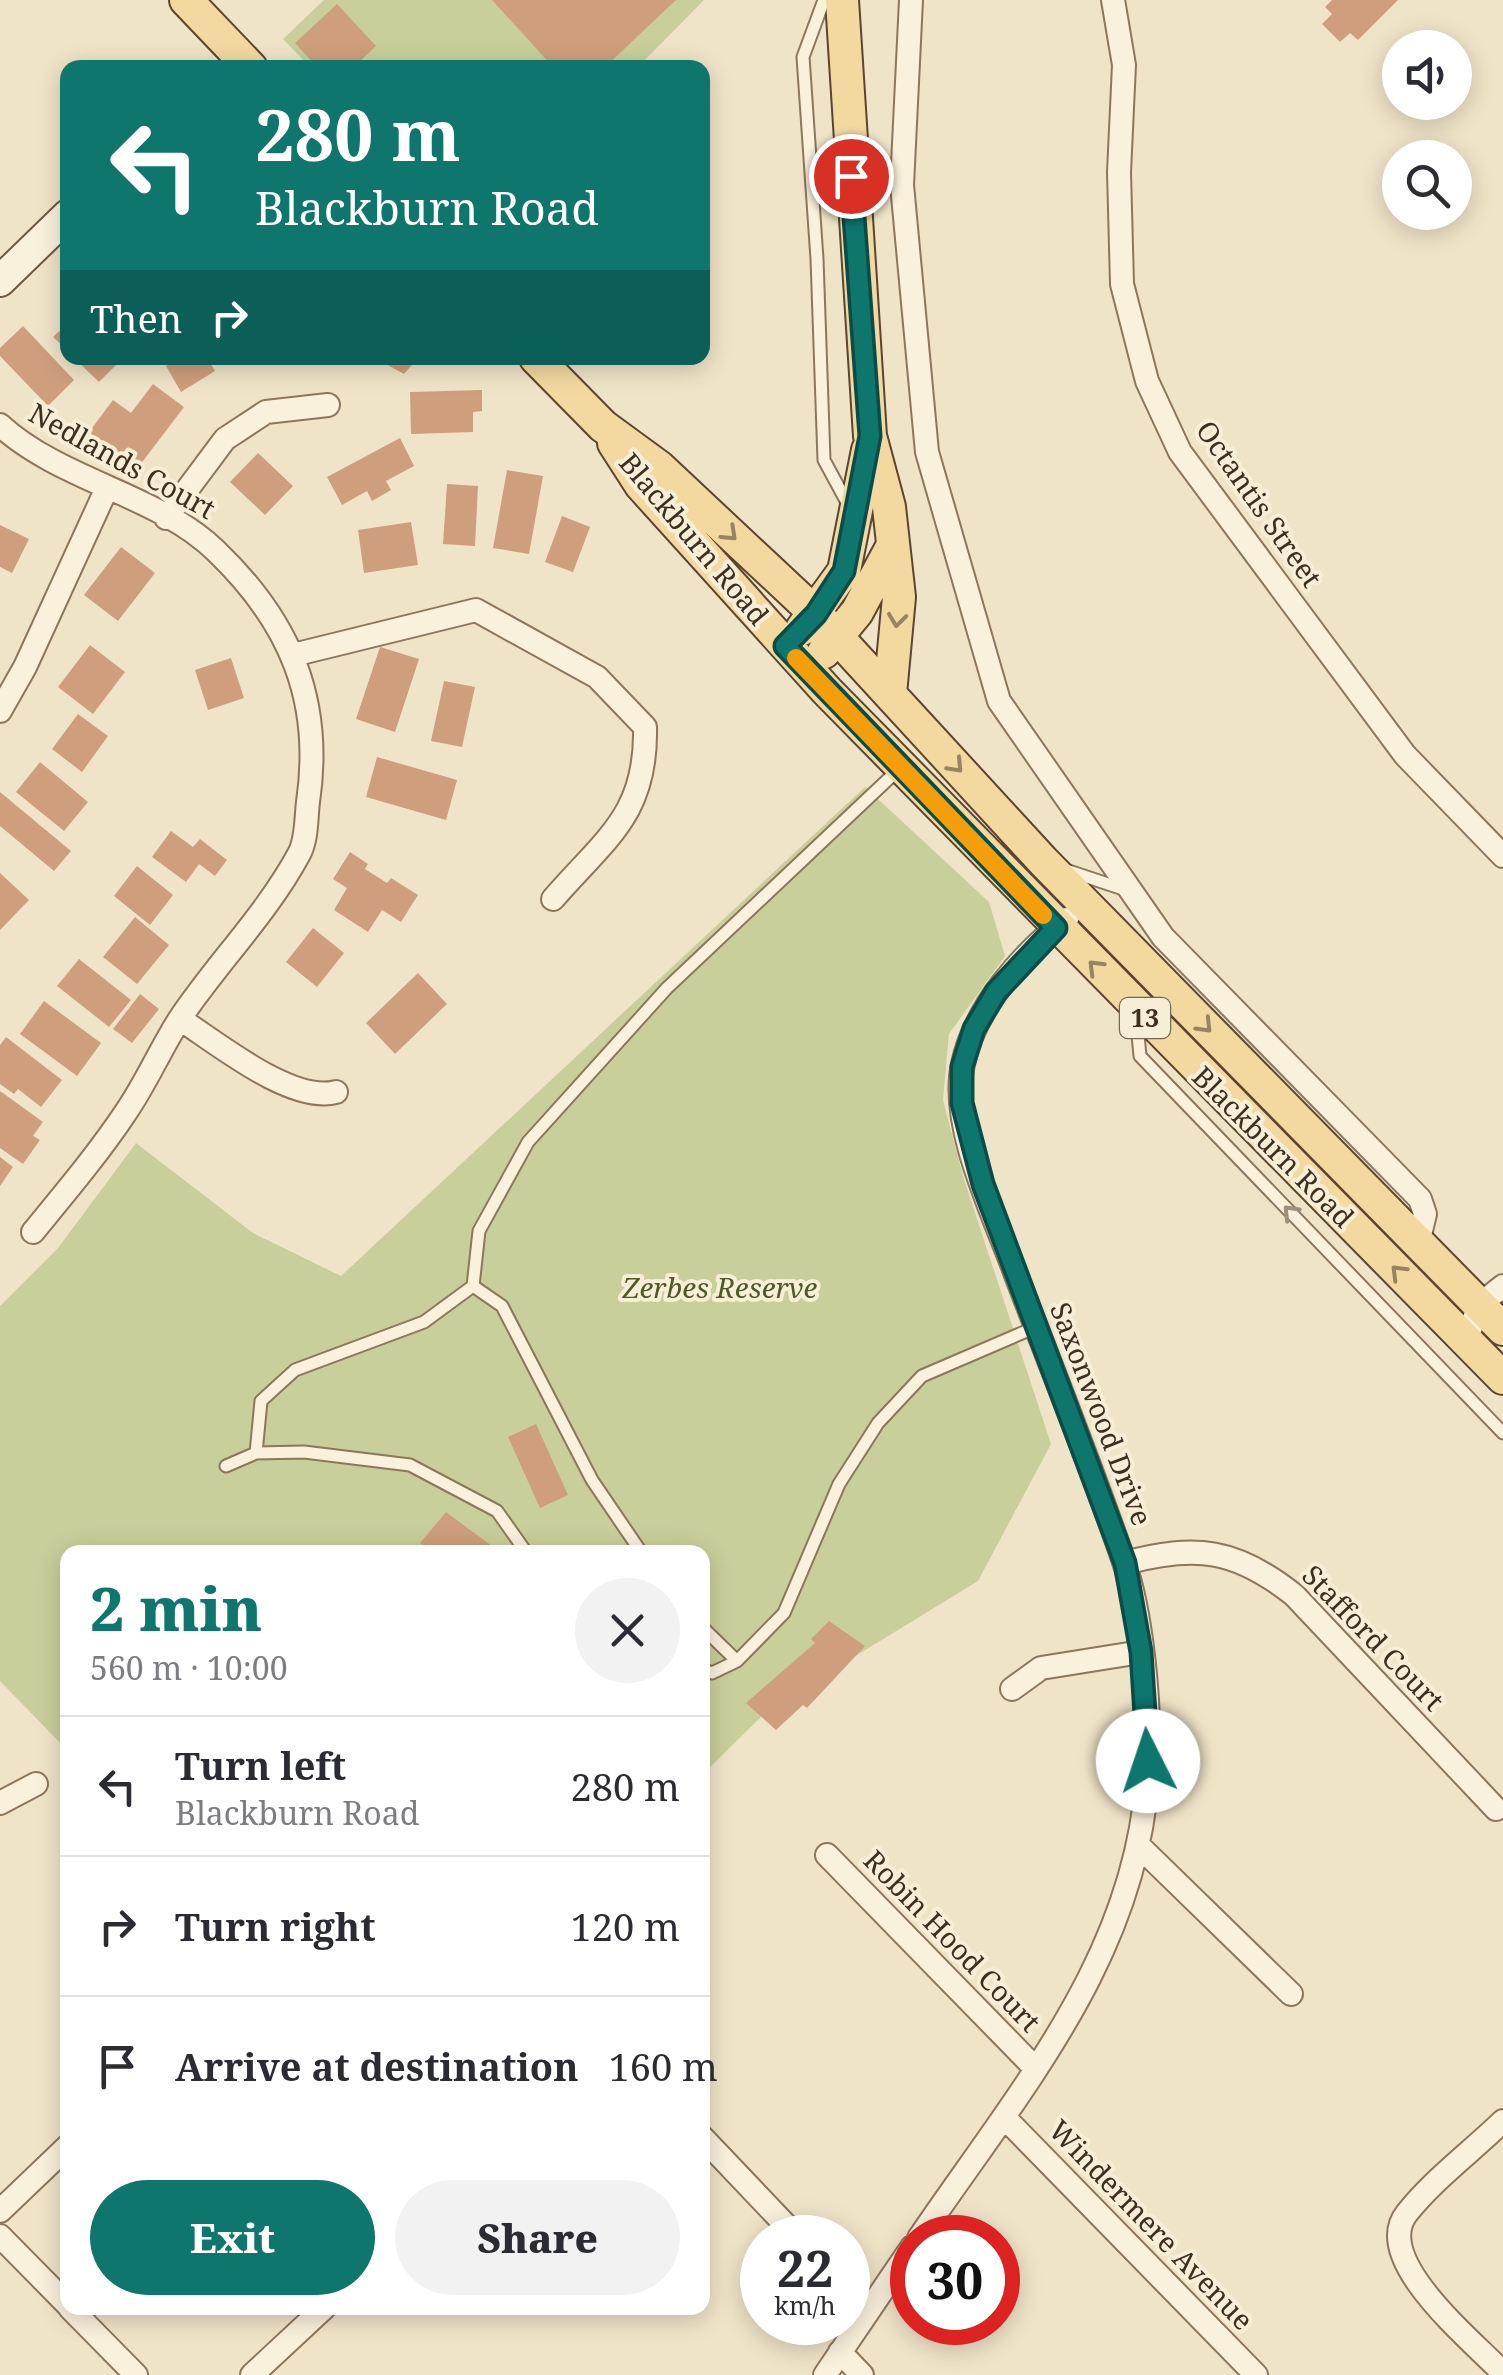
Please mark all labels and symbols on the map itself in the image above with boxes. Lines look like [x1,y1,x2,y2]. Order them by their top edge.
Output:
pin [809,134,894,219]
street label: Nedlands Court [23,393,222,527]
street label: Octantis Street [1188,413,1331,594]
street label: Blackburn Road [611,444,778,633]
one-way arrow [718,522,737,540]
one-way arrow [887,611,908,628]
one-way arrow [944,754,962,773]
one-way arrow [1088,960,1106,978]
road number: 13 [1120,998,1170,1038]
one-way arrow [1193,1015,1211,1033]
street label: Blackburn Road [1185,1057,1363,1235]
one-way arrow [1284,1205,1302,1224]
one-way arrow [1391,1266,1409,1284]
park label: Zerbes Reserve [622,1268,818,1306]
street label: Saxonwood Drive [1042,1297,1162,1531]
street label: Stafford Court [1295,1556,1453,1718]
position arrow [1096,1709,1200,1813]
street label: Robin Hood Court [856,1841,1050,2040]
street label: Windermere Avenue [1041,2111,1262,2338]
speed limit sign: 30 [890,2215,1020,2345]

